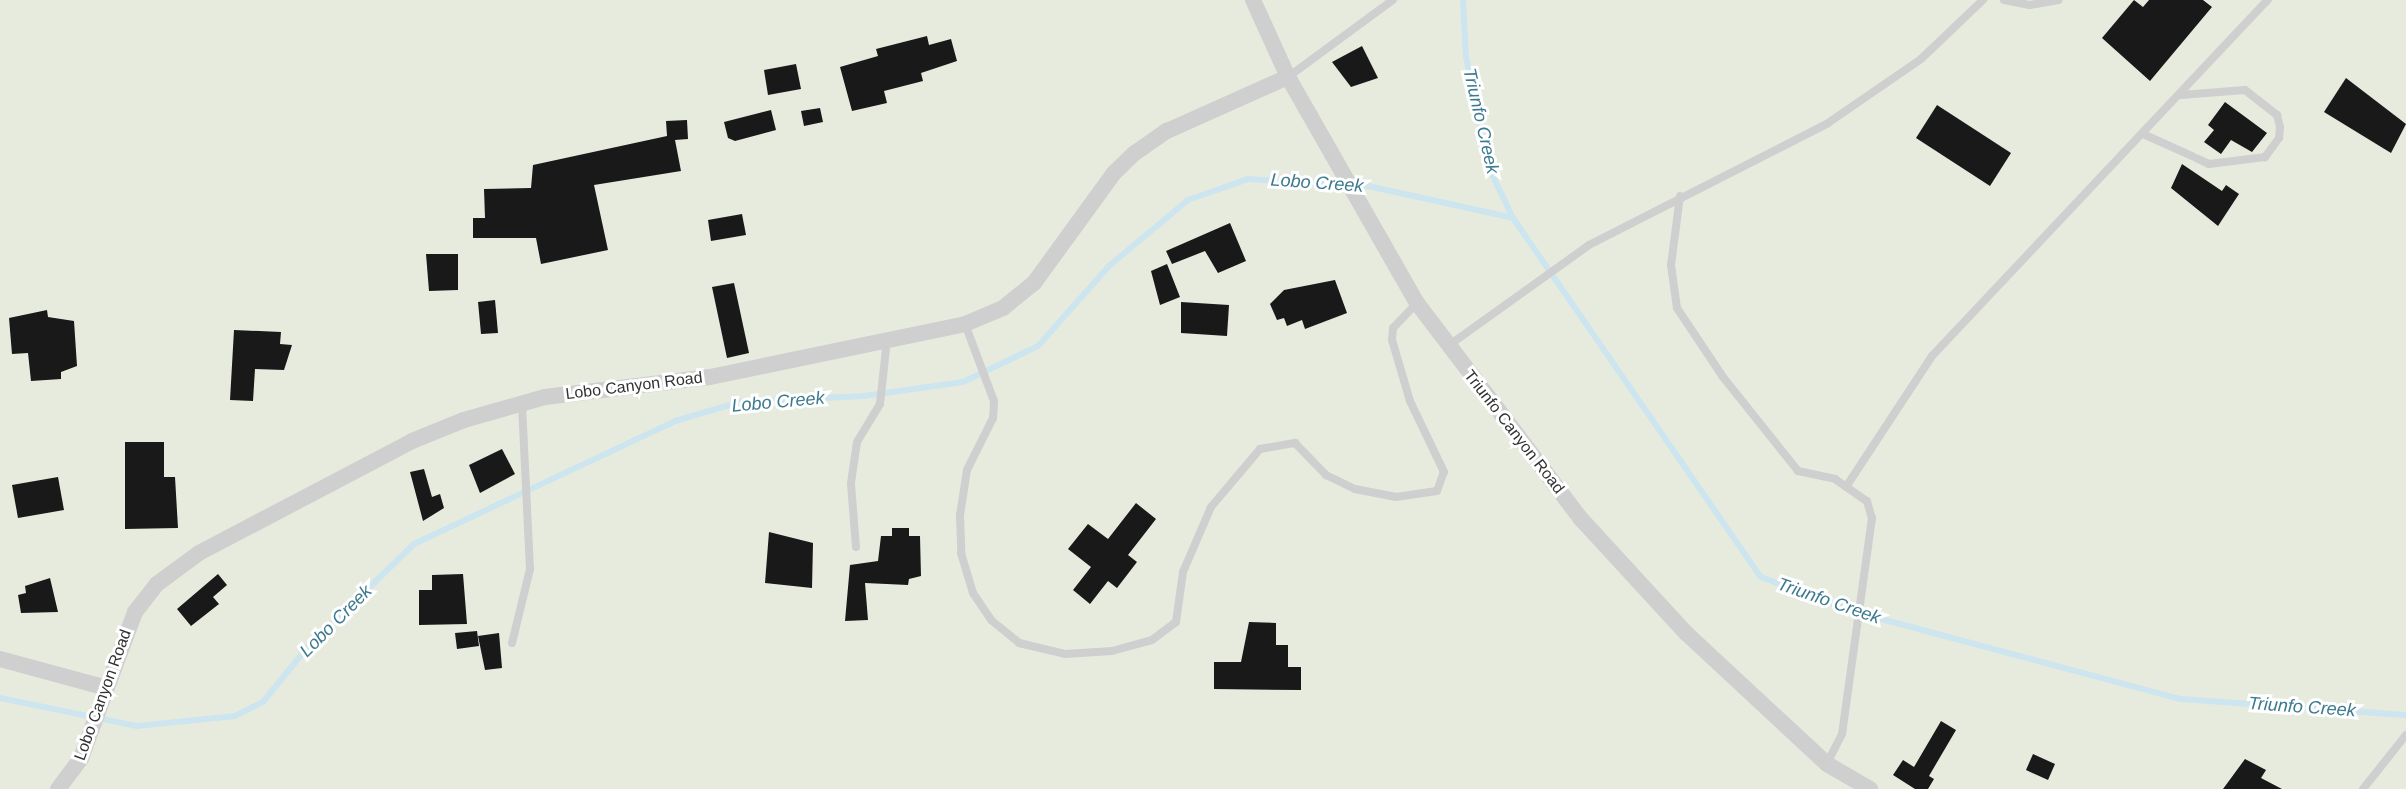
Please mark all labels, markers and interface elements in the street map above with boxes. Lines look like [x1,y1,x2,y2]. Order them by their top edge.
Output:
water label: Triunfo Creek [1458,66,1504,176]
water label: Lobo Creek [1270,169,1364,197]
street label: Triunfo Canyon Road [1460,366,1568,498]
street label: Lobo Canyon Road [564,368,704,404]
water label: Lobo Creek [731,387,825,417]
water label: Triunfo Creek [1775,573,1883,629]
water label: Lobo Creek [295,580,377,662]
street label: Lobo Canyon Road [70,627,136,763]
water label: Triunfo Creek [2248,692,2356,722]

